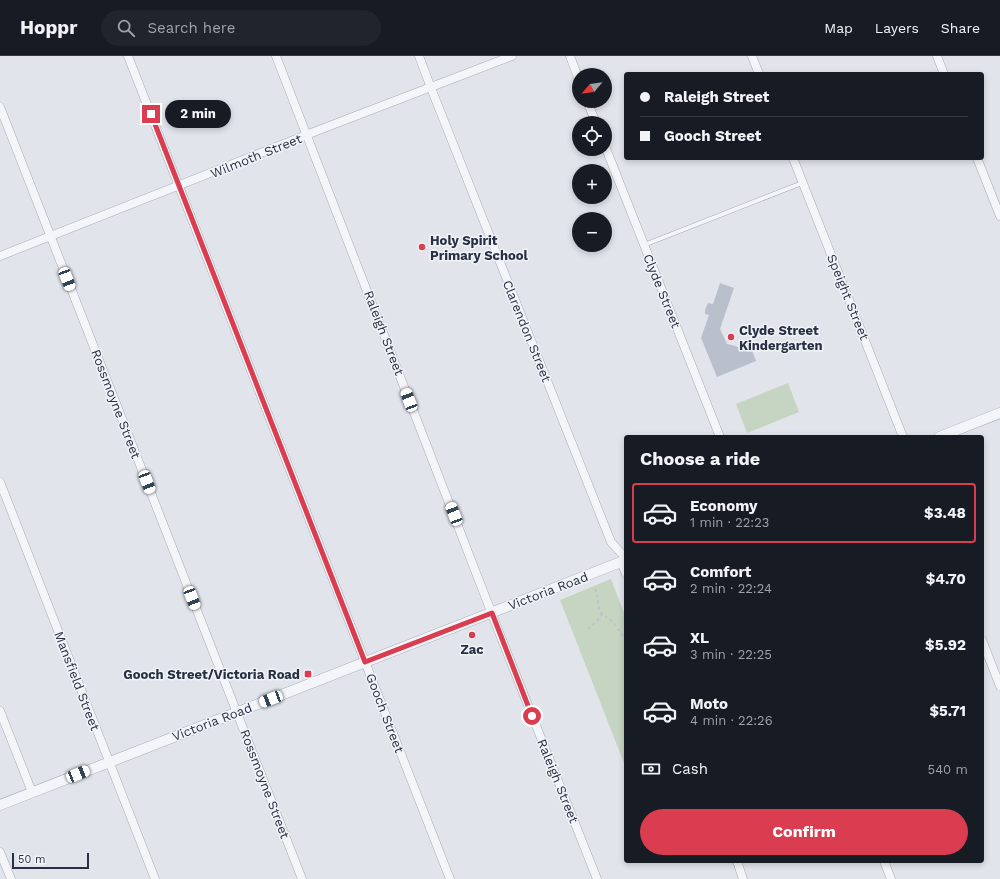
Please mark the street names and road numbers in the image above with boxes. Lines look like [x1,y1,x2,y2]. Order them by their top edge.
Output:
street label: Wilmoth Street [208,131,304,181]
street label: Clyde Street [640,252,684,331]
street label: Speight Street [824,252,872,343]
street label: Clarendon Street [500,278,554,385]
street label: Raleigh Street [361,289,407,378]
street label: Rossmoyne Street [88,347,144,461]
street label: Victoria Road [506,569,590,613]
street label: Mansfield Street [51,629,103,733]
street label: Gooch Street [363,671,407,755]
street label: Victoria Road [170,700,254,744]
street label: Rossmoyne Street [237,727,293,841]
street label: Raleigh Street [534,737,582,826]

